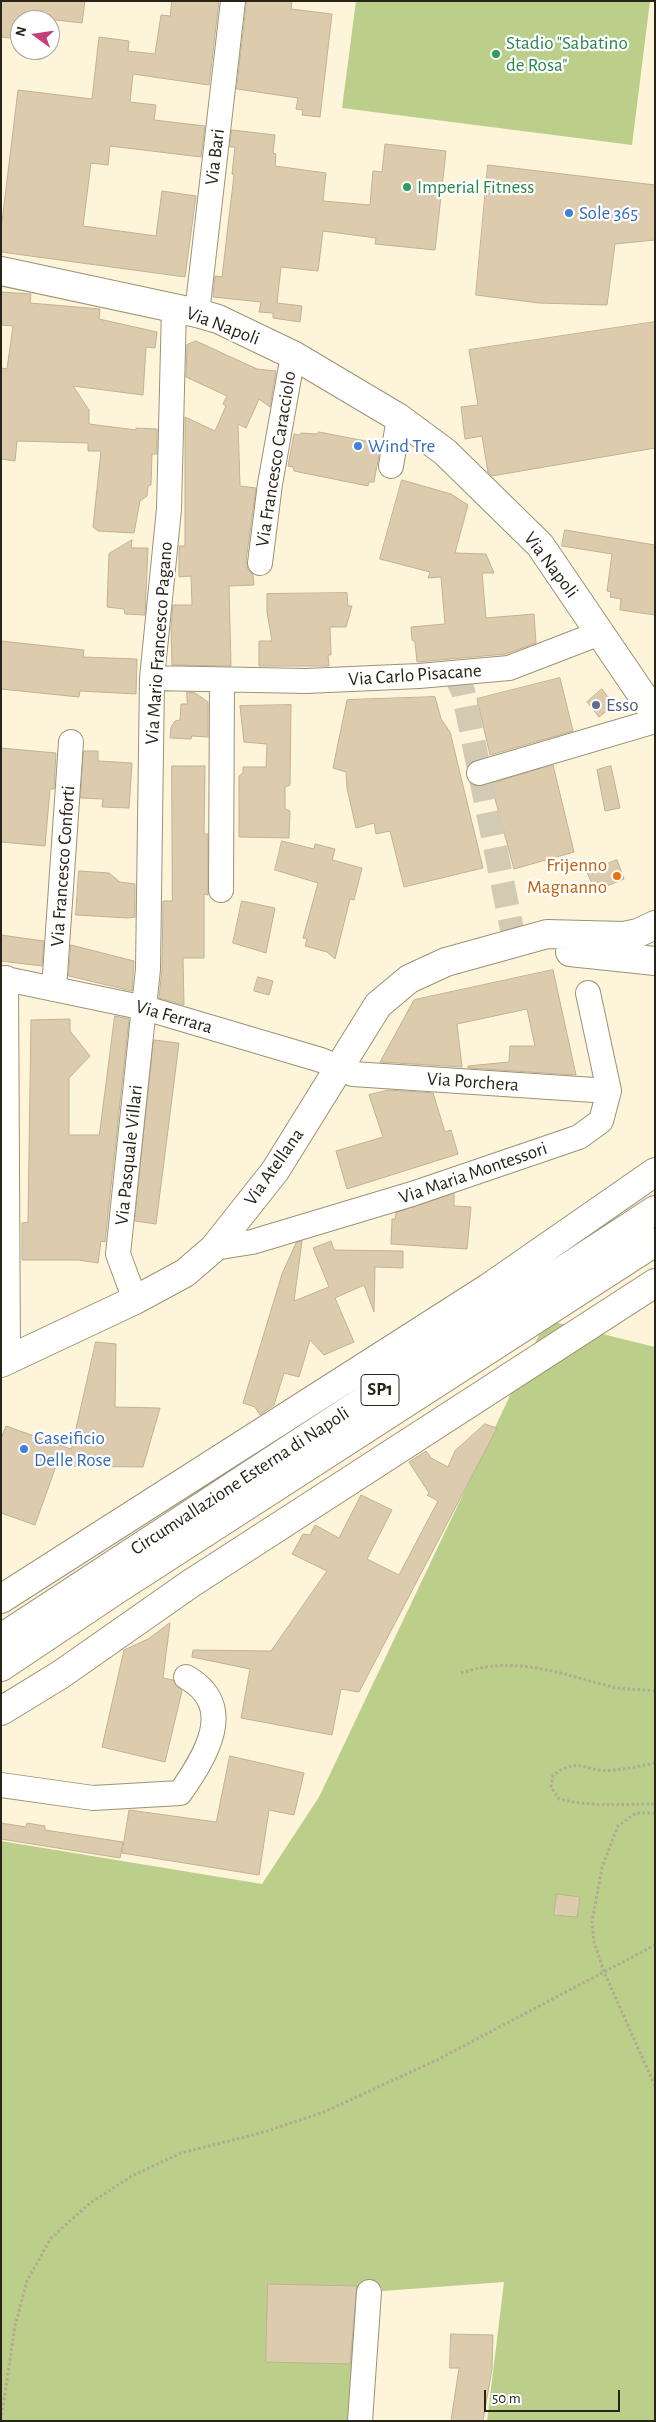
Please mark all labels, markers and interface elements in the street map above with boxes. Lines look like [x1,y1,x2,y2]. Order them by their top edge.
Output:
north arrow [10,10,60,60]
text: N [13,25,29,38]
place label: Stadio "Sabatino de Rosa" [506,32,628,76]
marker: Stadio "Sabatino de Rosa" [490,48,502,60]
street label: Via Bari [200,127,230,187]
place label: Imperial Fitness [417,176,534,198]
marker: Imperial Fitness [401,181,413,193]
place label: Sole 365 [579,202,638,224]
marker: Sole 365 [563,207,575,219]
street label: Via Napoli [183,302,263,350]
street label: Via Francesco Caracciolo [251,369,301,549]
place label: Wind Tre [368,435,435,457]
marker: Wind Tre [352,440,364,452]
street label: Via Napoli [519,527,583,603]
street label: Via Mario Francesco Pagano [141,541,177,745]
street label: Via Carlo Pisacane [348,659,482,691]
place label: Esso [606,694,639,716]
marker: Esso [590,699,602,711]
street label: Via Francesco Conforti [46,785,80,947]
place label: Frijenno Magnanno [527,854,607,898]
marker: Frijenno Magnanno [611,870,623,882]
street label: Via Ferrara [133,995,215,1039]
street label: Via Porchera [426,1067,520,1097]
street label: Via Pasquale Villari [110,1084,148,1226]
street label: Via Atellana [239,1124,309,1210]
street label: Via Maria Montessori [396,1137,550,1209]
road number: SP1 [361,1374,399,1406]
street label: Circumvallazione Esterna di Napoli [126,1402,354,1560]
place label: Caseificio Delle Rose [34,1427,111,1471]
marker: Caseificio Delle Rose [18,1443,30,1455]
scale bar [486,2380,622,2412]
text: 50 m [492,2391,521,2406]

